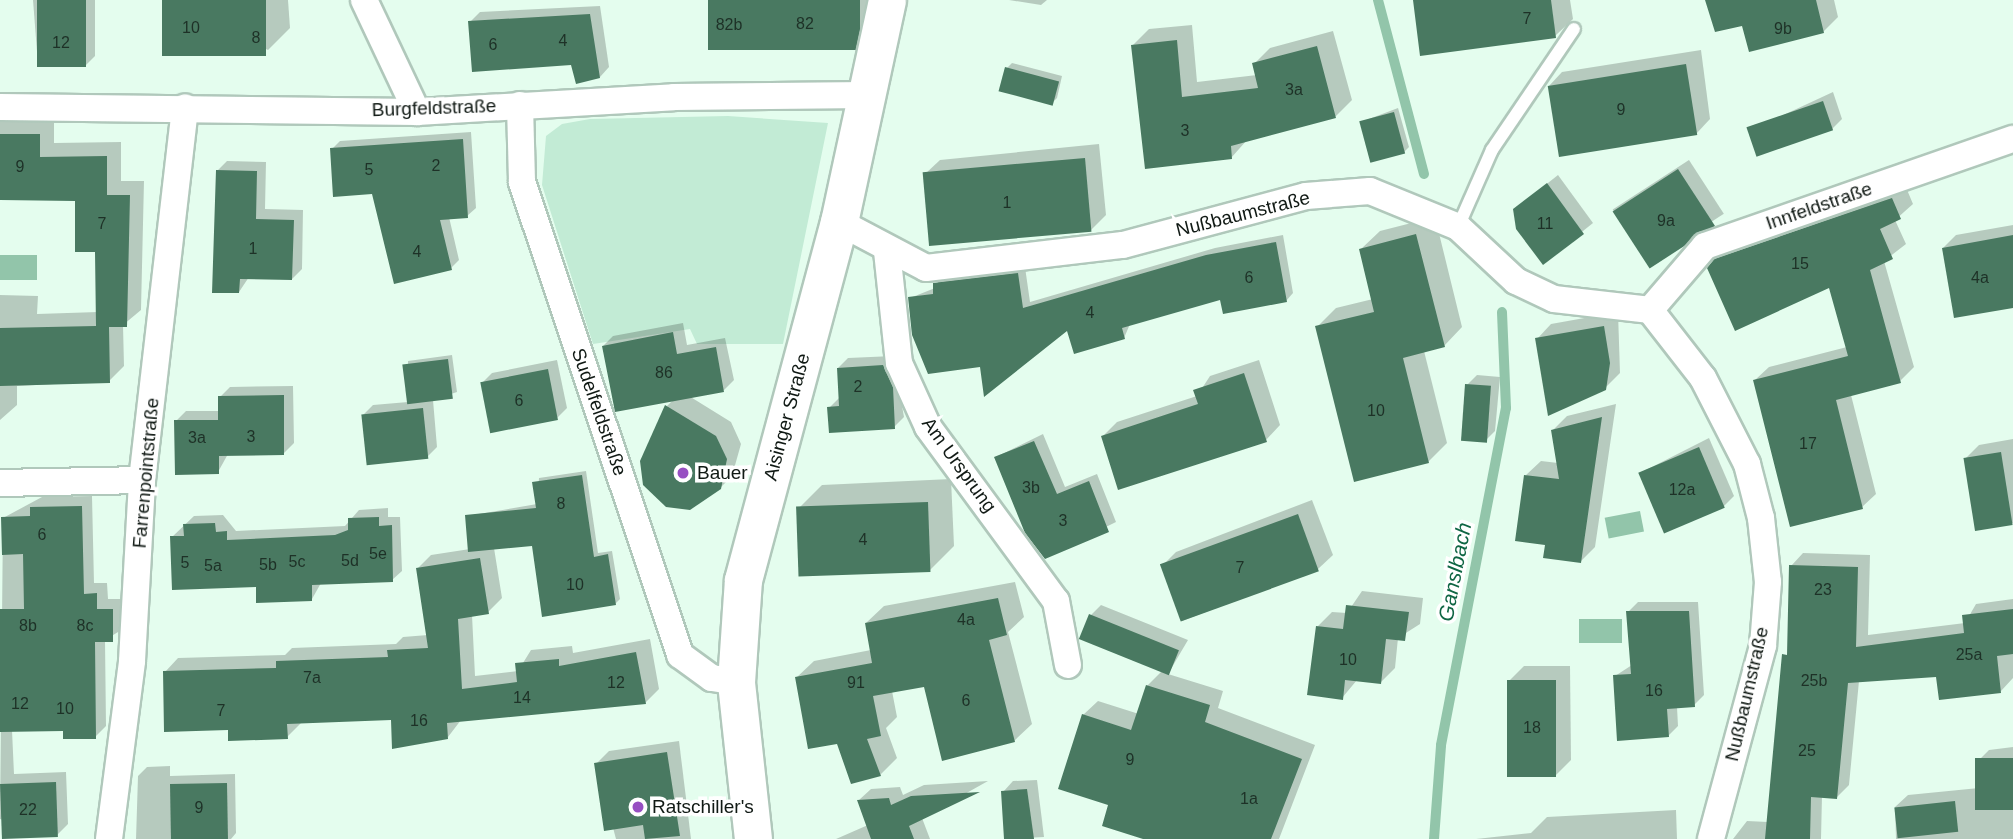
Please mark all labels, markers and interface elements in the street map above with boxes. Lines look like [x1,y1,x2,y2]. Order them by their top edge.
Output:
house number: 7 [1523,9,1531,29]
house number: 82 [796,14,814,34]
house number: 82b [716,15,742,35]
house number: 10 [182,18,200,38]
house number: 9b [1774,19,1792,39]
house number: 8 [252,28,260,48]
house number: 4 [559,31,567,51]
house number: 12 [52,33,70,53]
house number: 6 [489,35,497,55]
house number: 3a [1285,80,1303,100]
street label: Burgfeldstraße [371,94,497,122]
house number: 9 [1617,100,1625,120]
house number: 3 [1181,121,1189,141]
house number: 2 [432,156,440,176]
house number: 9 [16,157,24,177]
house number: 5 [365,160,373,180]
street label: Innfeldstraße [1763,177,1875,235]
street label: Nußbaumstraße [1174,186,1312,242]
house number: 1 [1003,193,1011,213]
house number: 9a [1657,211,1675,231]
house number: 7 [98,214,106,234]
house number: 11 [1537,214,1553,234]
house number: 1 [249,239,257,259]
house number: 4 [413,242,421,262]
house number: 15 [1791,254,1809,274]
house number: 6 [1245,268,1253,288]
house number: 4a [1971,268,1989,288]
house number: 4 [1086,303,1094,323]
street label: Sudelfeldstraße [567,345,631,479]
street label: Aisinger Straße [759,351,815,483]
house number: 86 [655,363,673,383]
house number: 2 [854,377,862,397]
house number: 6 [515,391,523,411]
street label: Farrenpointstraße [128,397,164,549]
house number: 10 [1367,401,1385,421]
street label: Am Ursprung [917,413,1001,517]
house number: 3 [247,427,255,447]
house number: 3a [188,428,206,448]
house number: 17 [1799,434,1817,454]
place label: Bauer [697,462,748,484]
marker: Bauer [675,465,691,481]
house number: 3b [1022,478,1040,498]
house number: 12a [1669,480,1695,500]
house number: 8 [557,494,565,514]
house number: 3 [1059,511,1067,531]
water label: Ganslbach [1433,520,1477,624]
house number: 6 [38,525,46,545]
house number: 4 [859,530,867,550]
house number: 5e [369,544,387,564]
house number: 5d [341,551,359,571]
house number: 5c [289,552,305,572]
house number: 5 [181,553,189,573]
house number: 5b [259,555,277,575]
house number: 5a [204,556,222,576]
house number: 7 [1236,558,1244,578]
house number: 10 [566,575,584,595]
house number: 23 [1814,580,1832,600]
house number: 4a [957,610,975,630]
house number: 8b [19,616,37,636]
house number: 8c [77,616,93,636]
street label: Nußbaumstraße [1720,625,1774,763]
house number: 25a [1956,645,1982,665]
house number: 10 [1339,650,1357,670]
house number: 7a [303,668,321,688]
house number: 25b [1801,671,1827,691]
house number: 12 [607,673,625,693]
house number: 91 [847,673,865,693]
house number: 16 [1645,681,1663,701]
house number: 14 [513,688,531,708]
house number: 6 [962,691,970,711]
house number: 12 [11,694,29,714]
house number: 10 [56,699,74,719]
house number: 7 [217,701,225,721]
house number: 16 [410,711,428,731]
house number: 18 [1523,718,1541,738]
house number: 25 [1798,741,1816,761]
house number: 9 [1126,750,1134,770]
house number: 1a [1240,789,1258,809]
place label: Ratschiller's [652,796,754,818]
house number: 9 [195,798,203,818]
marker: Ratschiller's [630,799,646,815]
house number: 22 [19,800,37,820]

